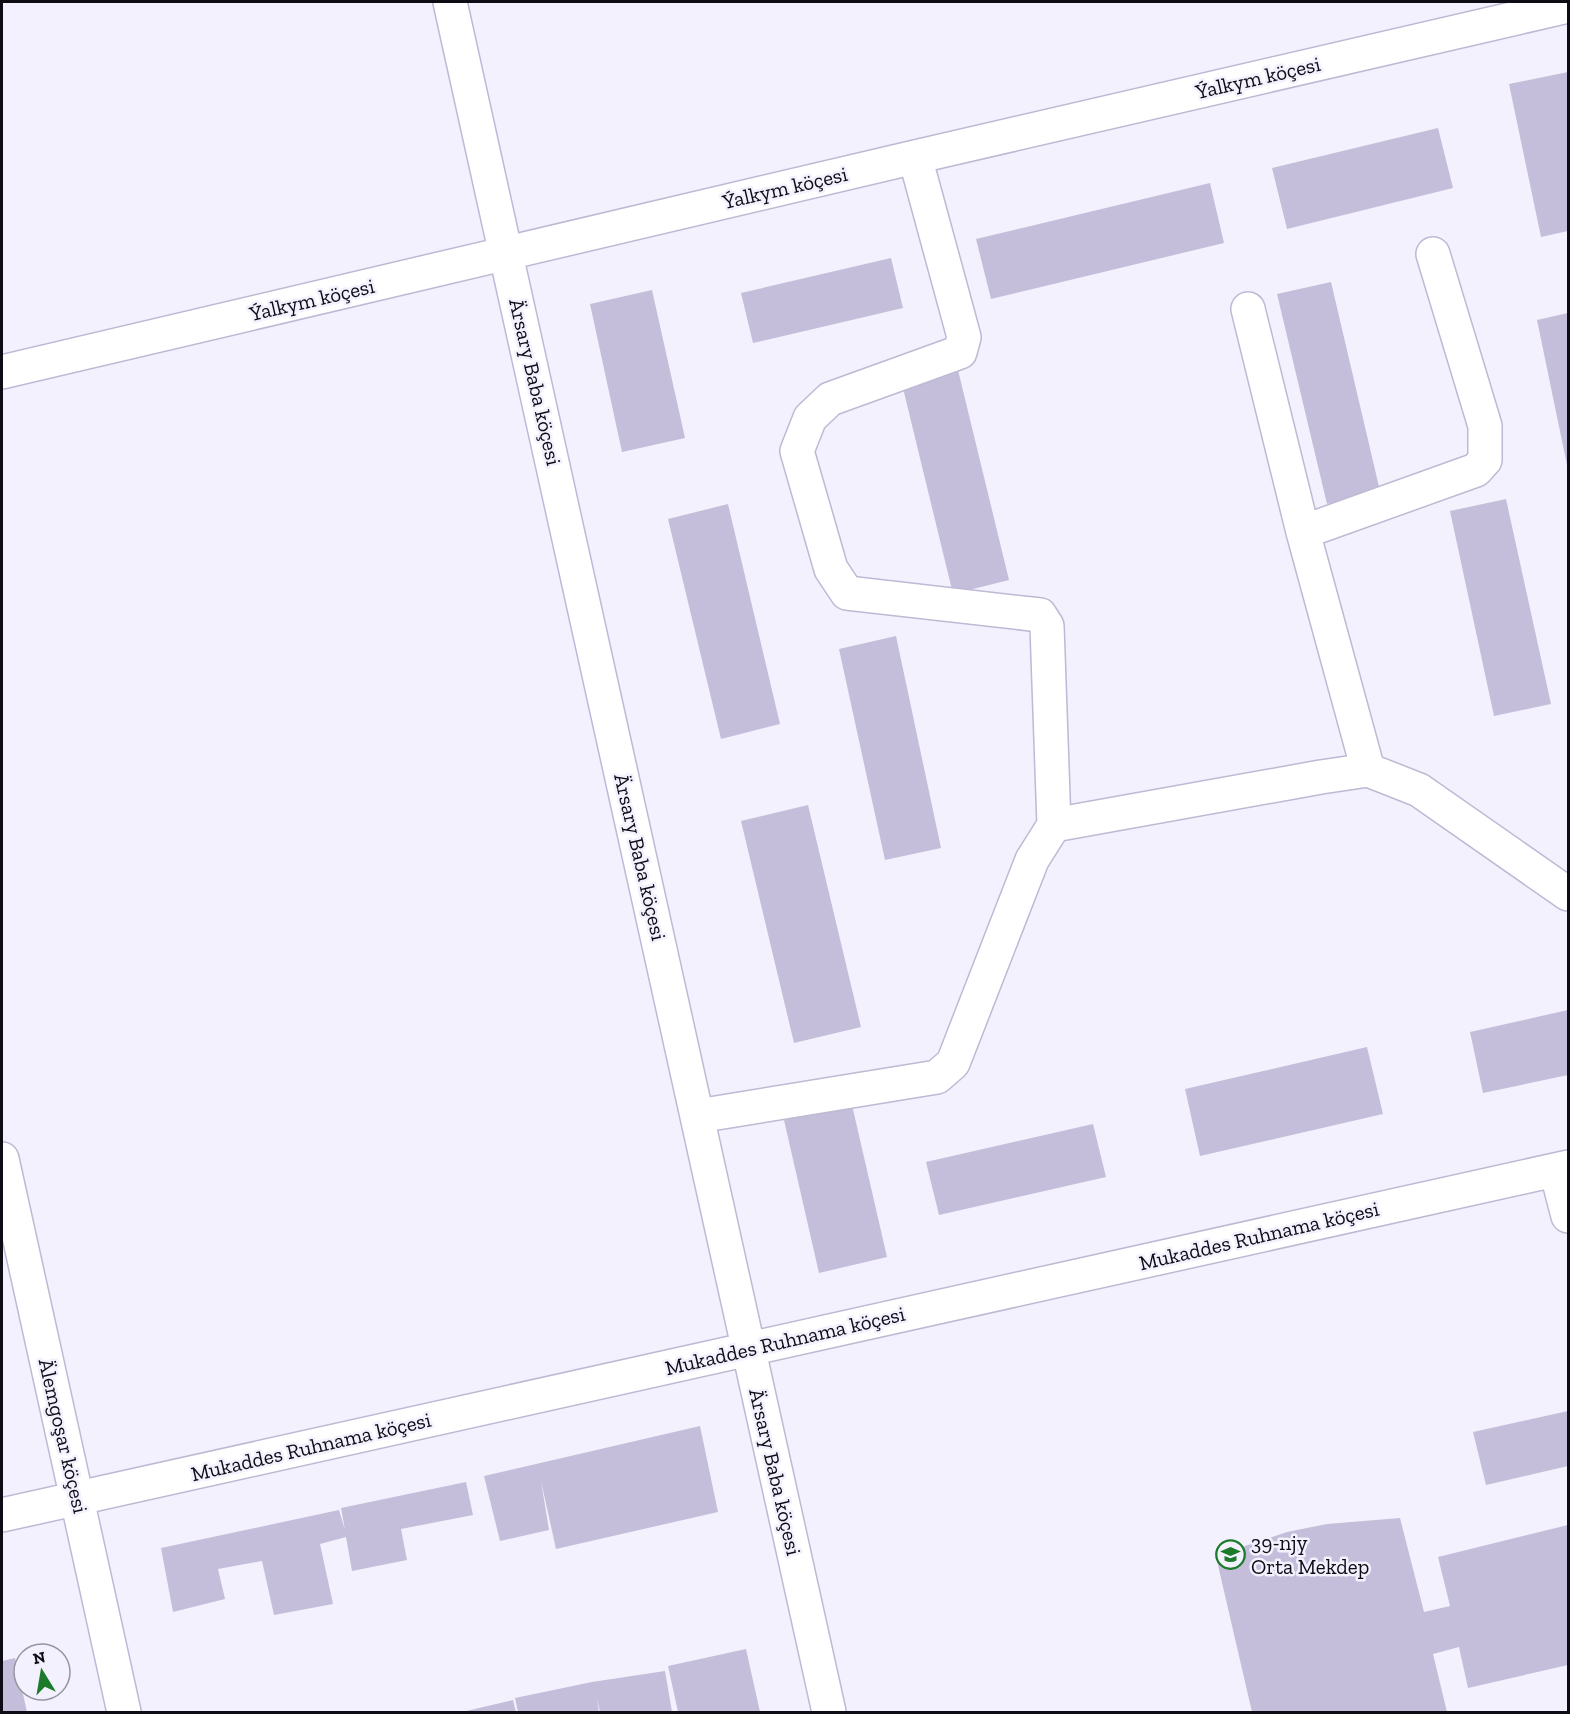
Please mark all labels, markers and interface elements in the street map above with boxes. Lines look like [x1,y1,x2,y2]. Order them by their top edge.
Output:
street label: Ýalkym köçesi [1192,51,1323,104]
street label: Ýalkym köçesi [719,161,850,214]
street label: Ýalkym köçesi [246,273,377,326]
street label: Ärsary Baba köçesi [504,296,567,468]
street label: Ärsary Baba köçesi [609,771,672,943]
street label: Mukaddes Ruhnama köçesi [1136,1196,1381,1275]
street label: Mukaddes Ruhnama köçesi [662,1301,907,1380]
street label: Älemgoşar köçesi [34,1356,93,1516]
street label: Ärsary Baba köçesi [744,1386,807,1558]
street label: Mukaddes Ruhnama köçesi [188,1407,433,1486]
place label: 39-njy Orta Mekdep [1251,1530,1369,1579]
school or university icon: 39-njy Orta Mekdep [1214,1539,1246,1571]
north arrow [12,1642,72,1702]
text: N [31,1647,47,1668]

